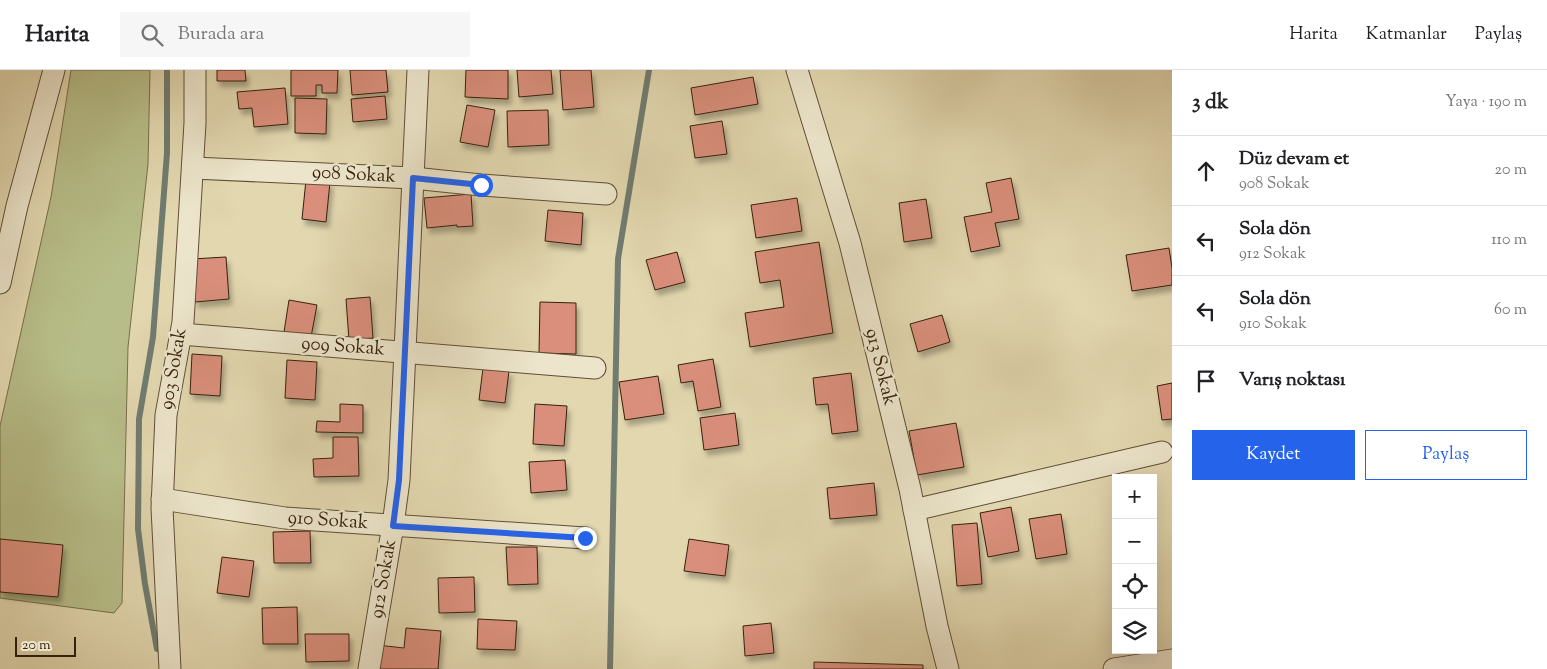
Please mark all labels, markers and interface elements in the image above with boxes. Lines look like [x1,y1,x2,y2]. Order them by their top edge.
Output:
search box [120,12,470,57]
text: Harita [25,18,90,52]
icon: search [138,21,166,49]
text: Burada ara [178,21,264,48]
text: Harita [1289,22,1338,48]
text: Katmanlar [1366,22,1447,48]
text: Paylaş [1475,22,1522,48]
text: 3 dk [1192,88,1228,118]
text: Yaya · 190 m [1445,91,1527,114]
text: Düz devam et [1239,146,1349,173]
icon: ahead [1192,157,1220,185]
street label: 908 Sokak [311,159,397,191]
text: 20 m [1494,159,1527,182]
text: 908 Sokak [1239,173,1310,196]
route start [470,174,493,197]
text: Sola dön [1239,216,1311,243]
icon: left [1192,227,1220,255]
text: 110 m [1491,229,1527,252]
text: 912 Sokak [1239,243,1306,266]
text: Sola dön [1239,286,1311,313]
icon: left [1192,297,1220,325]
text: 60 m [1494,299,1527,322]
text: 910 Sokak [1239,313,1307,336]
street label: 903 Sokak [154,326,195,412]
street label: 913 Sokak [857,326,903,409]
street label: 909 Sokak [300,331,386,363]
icon: arrive [1192,367,1220,395]
text: Varış noktası [1239,367,1345,394]
button: Kaydet [1192,430,1355,480]
button: Paylaş [1365,430,1527,480]
map controls [1112,474,1157,654]
button: + [1112,474,1157,519]
street label: 910 Sokak [287,505,370,537]
button: − [1112,519,1157,564]
route end [574,527,597,550]
street label: 912 Sokak [364,537,404,621]
button: locate [1112,564,1157,609]
button: layers [1112,609,1157,654]
scale bar [15,634,76,657]
text: 20 m [22,636,51,656]

